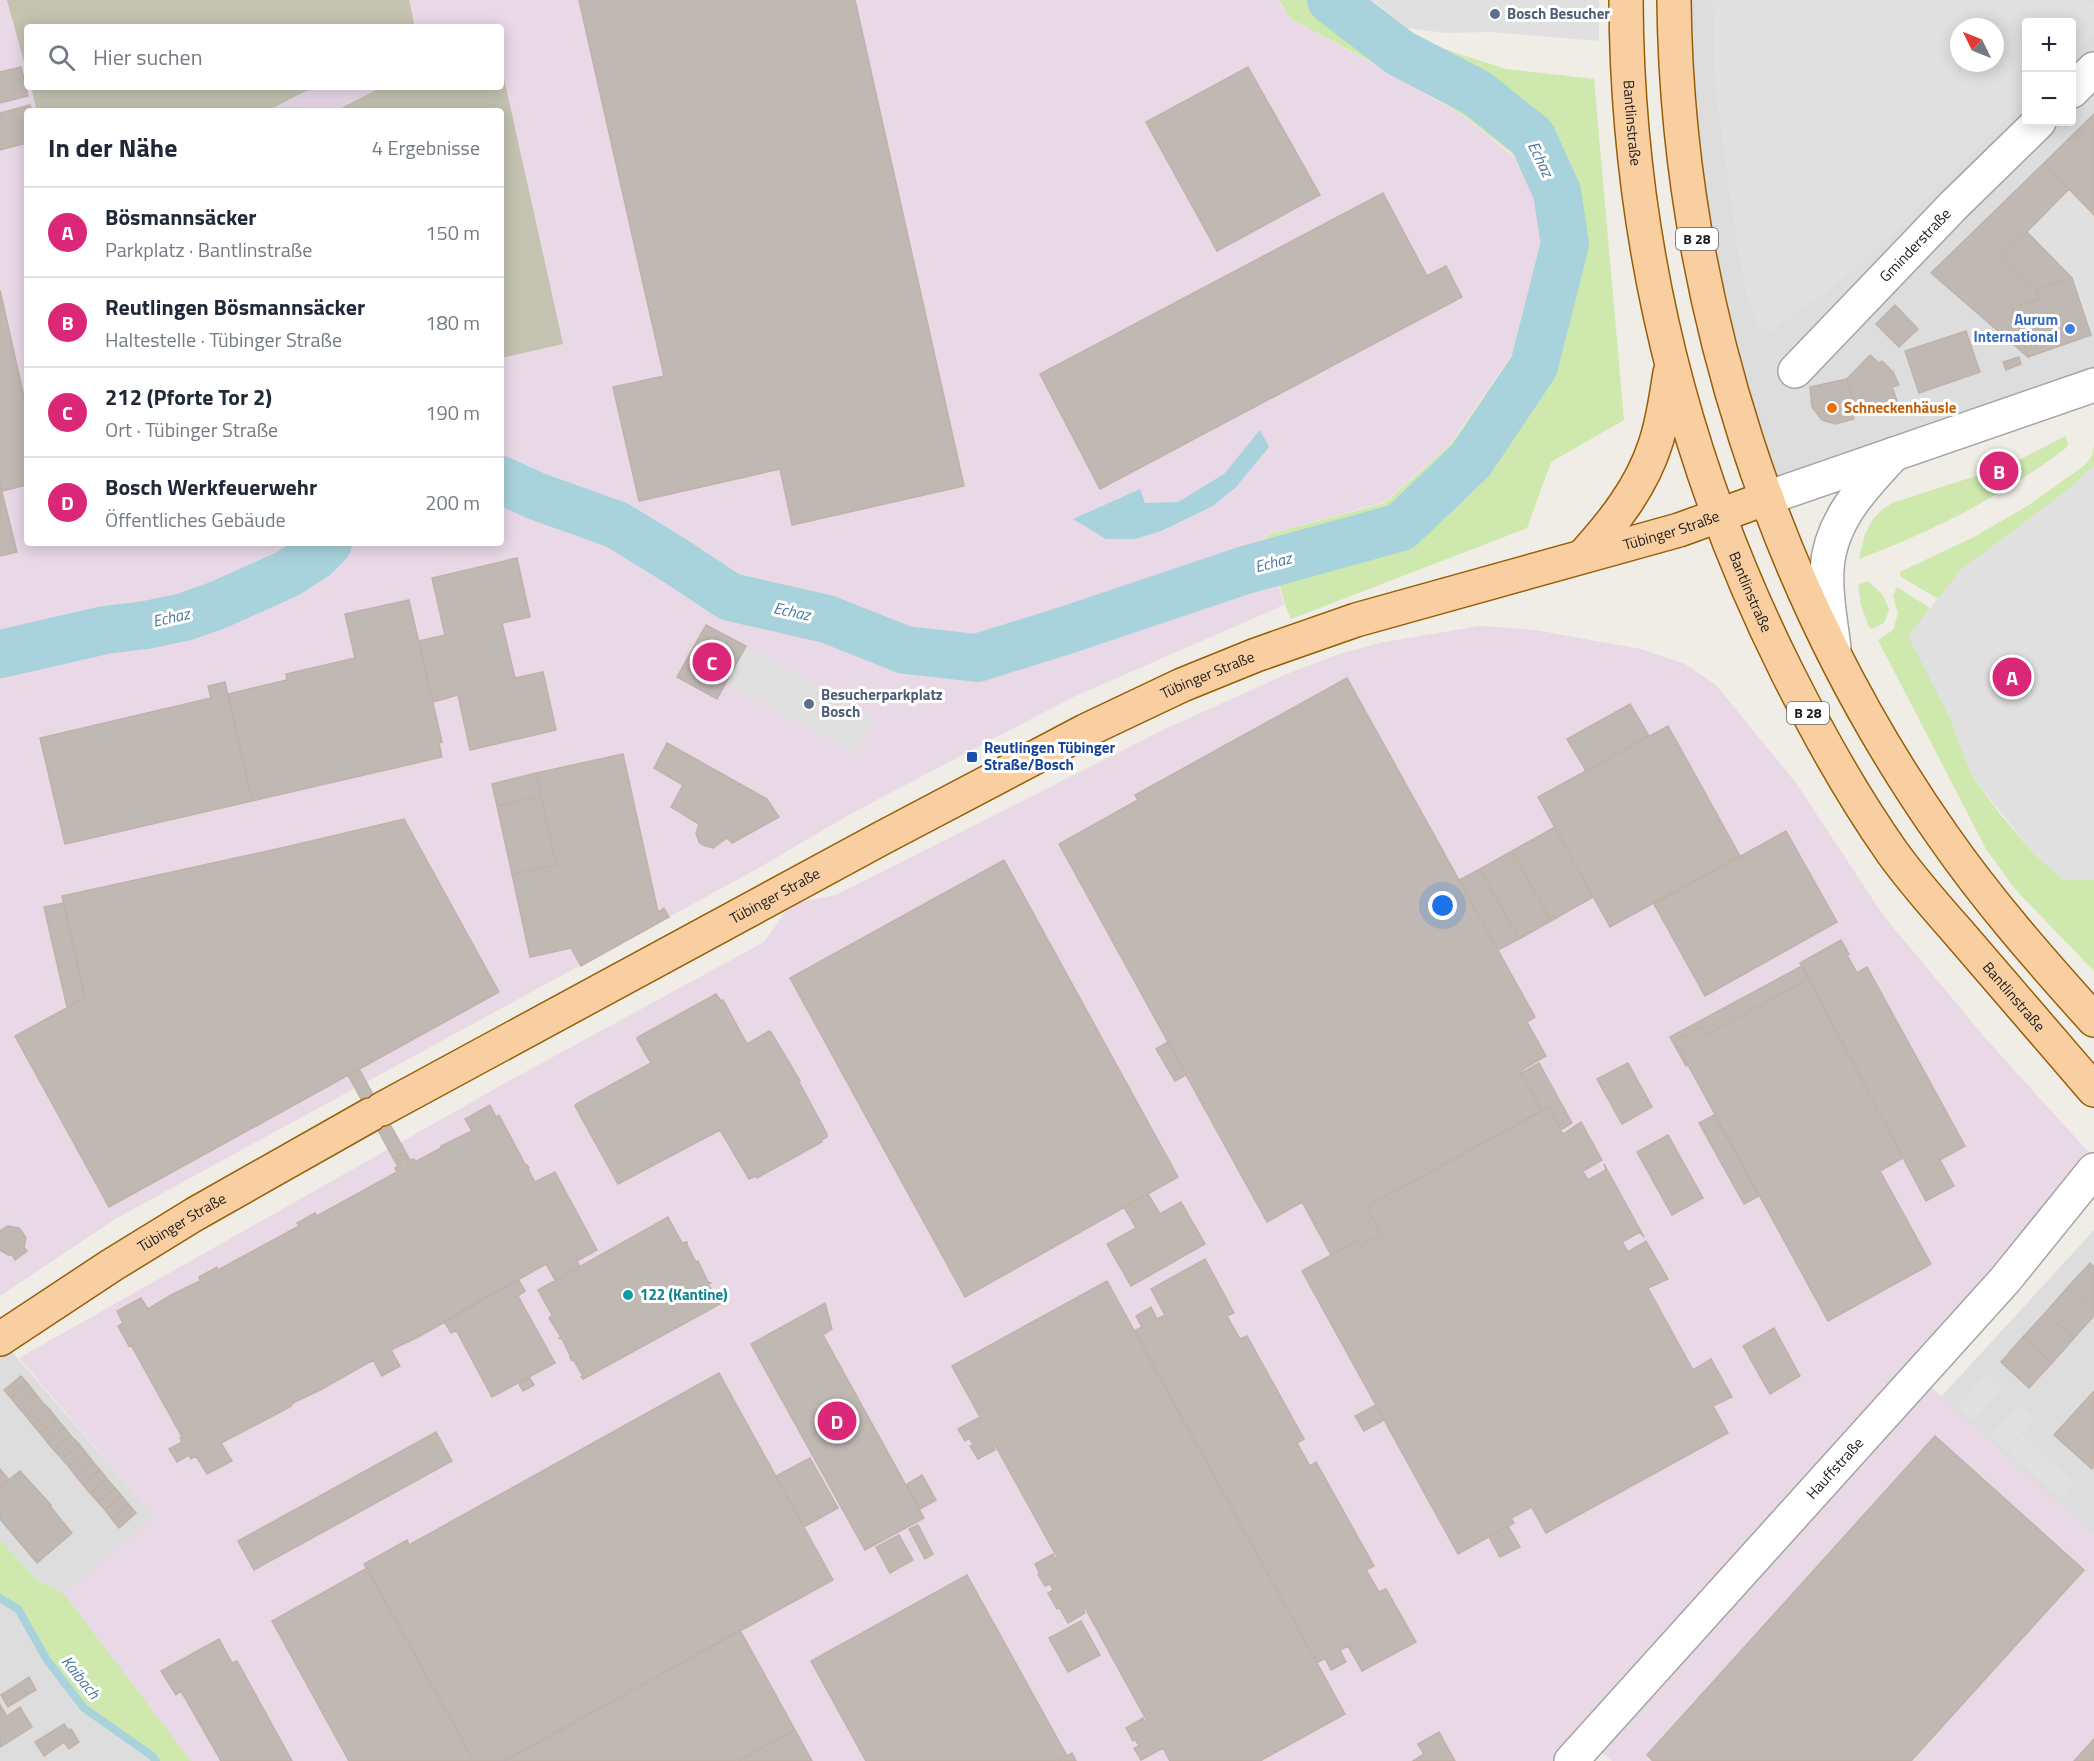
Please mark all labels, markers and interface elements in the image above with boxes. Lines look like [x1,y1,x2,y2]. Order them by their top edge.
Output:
place label: Bosch Besucher [1507,2,1610,25]
marker: Bosch Besucher [1488,7,1502,21]
north arrow [1950,18,2004,72]
map controls [2022,18,2076,126]
button: + [2022,18,2076,72]
search box [24,24,504,90]
text: Hier suchen [93,40,202,74]
icon: search [45,41,78,74]
button: − [2022,72,2076,126]
street label: Bantlinstraße [1617,79,1648,167]
text: In der Nähe [48,128,177,167]
text: 4 Ergebnisse [372,132,480,163]
water label: Echaz [1522,137,1560,182]
text: Bösmannsäcker [105,200,257,234]
street label: Gminderstraße [1874,203,1956,287]
text: A [61,217,74,248]
text: 150 m [425,217,480,248]
road number: B 28 [1676,228,1718,250]
text: Parkplatz · Bantlinstraße [105,234,312,265]
text: Reutlingen Bösmannsäcker [105,290,365,324]
text: B [61,307,74,338]
text: 180 m [425,307,480,338]
place label: Aurum International [1973,308,2058,348]
marker: Aurum International [2063,322,2077,336]
text: Haltestelle · Tübinger Straße [105,324,342,355]
text: 212 (Pforte Tor 2) [105,380,272,414]
place label: Schneckenhäusle [1844,396,1957,419]
text: C [62,397,73,428]
text: 190 m [425,397,480,428]
marker: Schneckenhäusle [1825,401,1839,415]
text: Ort · Tübinger Straße [105,414,278,445]
pin: B [1980,448,2018,494]
text: Bosch Werkfeuerwehr [105,470,317,504]
text: D [61,487,74,518]
text: 200 m [425,487,480,518]
text: Öffentliches Gebäude [105,504,286,535]
street label: Tübinger Straße [1620,504,1722,556]
water label: Echaz [1252,545,1295,578]
street label: Bantlinstraße [1723,548,1778,636]
water label: Echaz [771,595,814,627]
water label: Echaz [150,601,193,633]
pin: C [692,640,732,684]
street label: Tübinger Straße [1157,645,1258,705]
pin: A [1992,654,2032,700]
place label: Besucherparkplatz Bosch [821,683,943,723]
marker: Besucherparkplatz Bosch [802,697,816,711]
road number: B 28 [1787,702,1829,724]
place label: Reutlingen Tübinger Straße/Bosch [984,736,1115,776]
marker: Reutlingen Tübinger Straße/Bosch [965,750,979,764]
street label: Tübinger Straße [725,862,824,929]
your location [1428,891,1457,920]
street label: Bantlinstraße [1977,956,2051,1037]
street label: Tübinger Straße [133,1187,230,1258]
place label: 122 (Kantine) [640,1283,728,1306]
marker: 122 (Kantine) [621,1288,635,1302]
pin: D [818,1398,856,1444]
street label: Hauffstraße [1800,1432,1869,1504]
water label: Kaibach [56,1650,107,1705]

